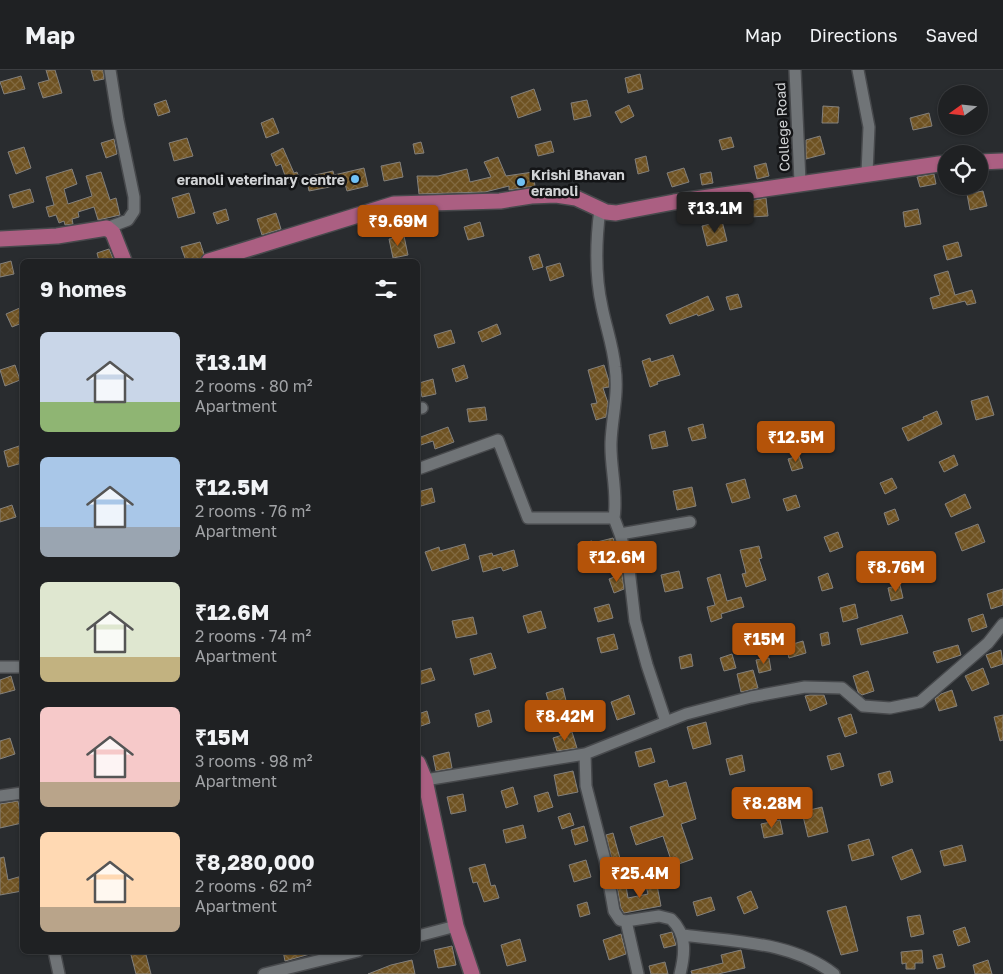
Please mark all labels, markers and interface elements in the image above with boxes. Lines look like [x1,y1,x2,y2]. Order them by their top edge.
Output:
text: Map [25,20,75,49]
text: Map [745,24,781,46]
text: Directions [809,24,897,46]
text: Saved [925,24,978,46]
street label: College Road [771,82,793,172]
north arrow [938,85,988,135]
map controls [938,85,988,195]
button: locate [938,145,988,195]
place label: Krishi Bhavan eranoli [531,166,625,199]
place label: eranoli veterinary centre [177,171,345,188]
marker: eranoli veterinary centre [349,173,361,185]
marker: Krishi Bhavan eranoli [515,176,527,188]
pin: ₹13.1M [674,191,756,234]
text: ₹13.1M [688,198,742,218]
pin: ₹9.69M [357,204,439,247]
text: ₹9.69M [369,211,428,231]
icon: filters [372,275,400,303]
text: 9 homes [40,276,126,302]
text: ₹13.1M [195,349,267,375]
icon: home [80,352,140,412]
text: 2 rooms · 80 m² [195,376,313,396]
text: Apartment [195,396,277,416]
pin: ₹12.5M [755,420,837,463]
text: ₹12.5M [768,427,824,447]
text: ₹12.5M [195,474,269,500]
icon: home [80,477,140,537]
text: 2 rooms · 76 m² [195,501,311,521]
text: Apartment [195,521,277,541]
pin: ₹12.6M [576,540,658,583]
text: ₹12.6M [589,547,645,567]
pin: ₹8.76M [855,550,937,593]
text: ₹8.76M [867,557,925,577]
text: ₹12.6M [195,599,269,625]
icon: home [80,602,140,662]
pin: ₹15M [734,622,794,665]
text: 2 rooms · 74 m² [195,626,311,646]
text: ₹15M [743,629,785,649]
text: Apartment [195,646,277,666]
pin: ₹8.42M [524,700,606,742]
text: ₹8.42M [536,706,594,726]
text: ₹15M [195,724,249,750]
icon: home [80,727,140,787]
text: 3 rooms · 98 m² [195,751,312,771]
text: Apartment [195,771,277,791]
pin: ₹8.28M [731,786,813,829]
text: ₹8.28M [743,793,801,813]
text: ₹8,280,000 [195,849,315,875]
icon: home [80,852,140,912]
pin: ₹25.4M [599,856,681,899]
text: ₹25.4M [611,863,669,883]
text: 2 rooms · 62 m² [195,876,312,896]
text: Apartment [195,896,277,916]

